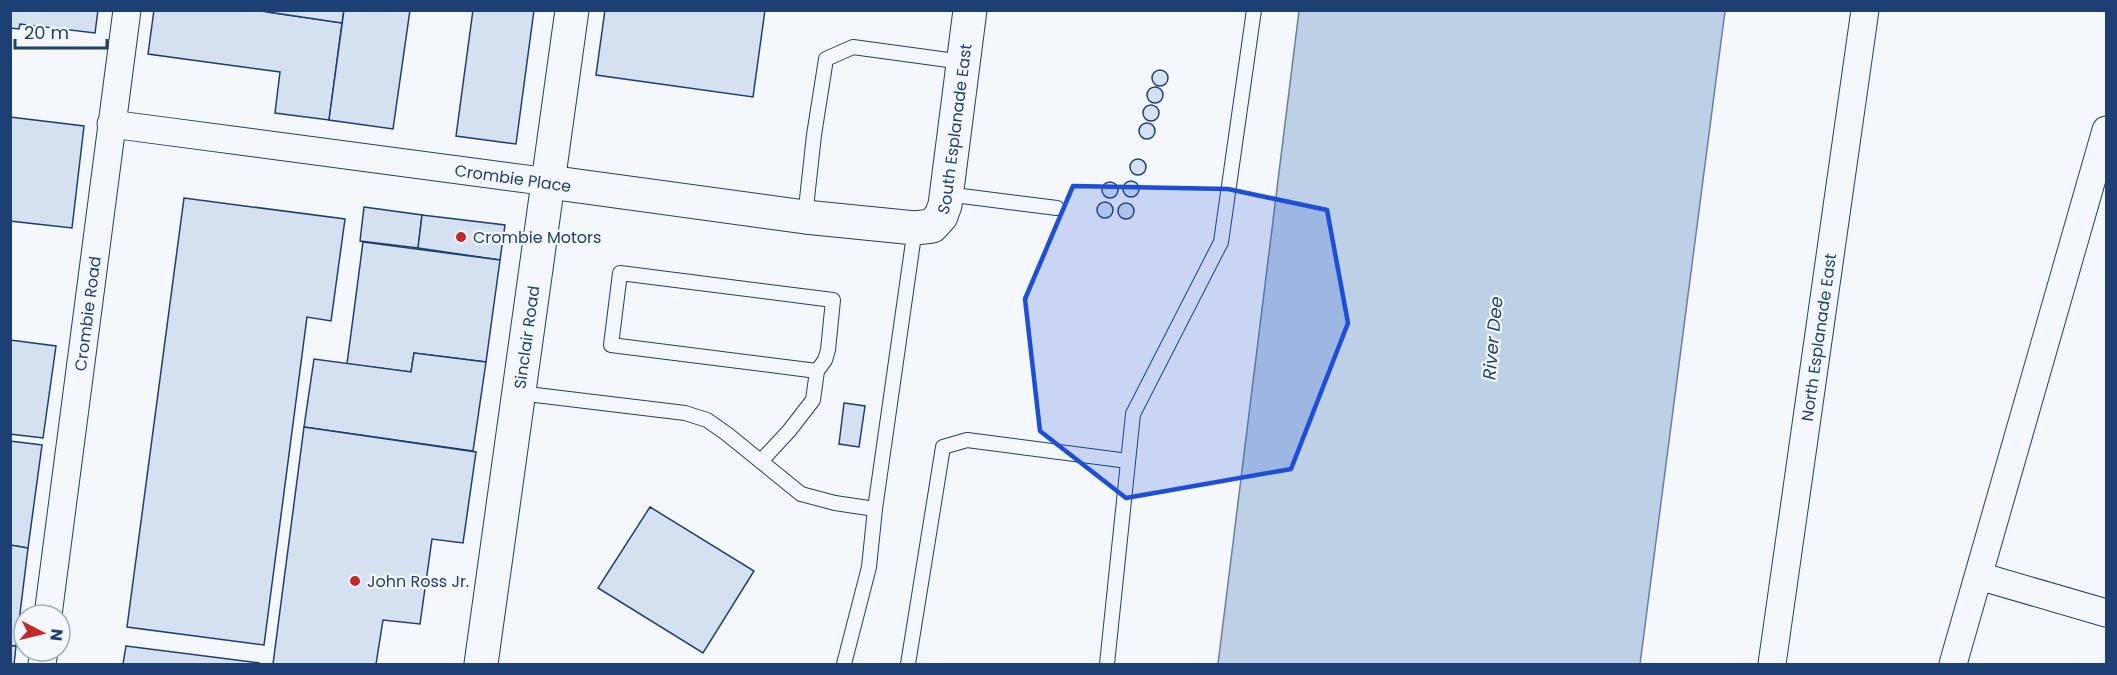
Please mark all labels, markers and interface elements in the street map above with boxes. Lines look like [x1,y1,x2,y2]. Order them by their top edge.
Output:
scale bar [15,12,106,50]
text: 20 m [24,20,69,45]
street label: South Esplanade East [932,42,978,218]
street label: Crombie Place [453,159,573,198]
place label: Crombie Motors [473,226,601,249]
marker: Crombie Motors [454,230,468,244]
street label: North Esplanade East [1796,252,1842,423]
street label: Crombie Road [69,255,107,372]
street label: Sinclair Road [508,284,546,390]
water label: River Dee [1476,295,1509,381]
place label: John Ross Jr. [367,570,469,593]
marker: John Ross Jr. [348,574,362,588]
north arrow [12,603,72,663]
text: N [44,627,69,642]

